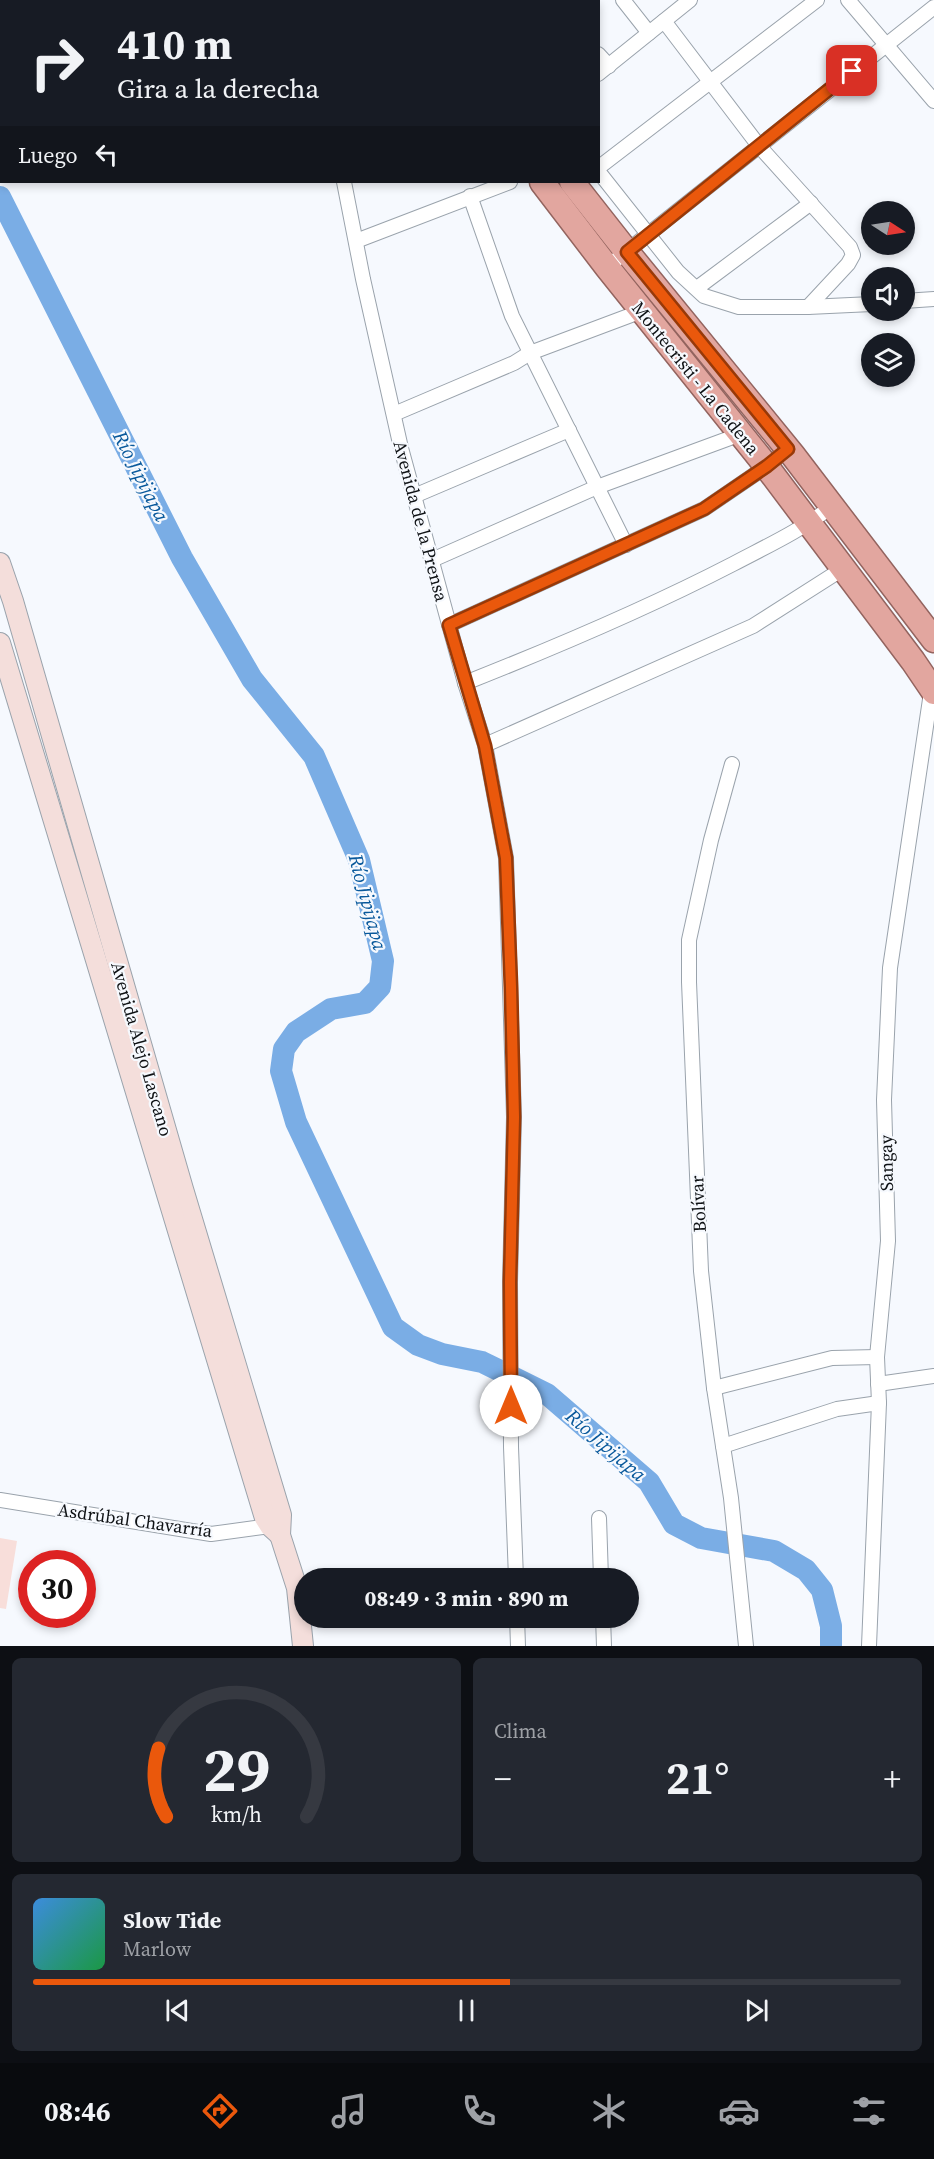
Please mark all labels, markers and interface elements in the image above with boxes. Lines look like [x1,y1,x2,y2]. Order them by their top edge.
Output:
text: 410 m [117,15,232,73]
icon: right [18,24,96,102]
pin [826,45,877,96]
icon: arrive [835,54,868,87]
text: Gira a la derecha [117,70,319,107]
icon: left [90,138,123,171]
text: Luego [18,140,78,170]
north arrow [861,201,915,255]
map controls [861,201,915,387]
button: sound [861,267,915,321]
street label: Montecristi - La Cadena [626,296,766,461]
button: layers [861,333,915,387]
water label: Río Jipijapa [106,425,176,527]
street label: Avenida de la Prensa [388,438,455,605]
water label: Río Jipijapa [341,850,394,954]
street label: Avenida Alejo Lascano [105,959,179,1139]
street label: Sangay [873,1134,899,1191]
street label: Bolívar [684,1175,712,1233]
position arrow [479,1374,543,1438]
water label: Río Jipijapa [559,1401,653,1488]
street label: Asdrúbal Chavarría [56,1497,215,1543]
speed limit sign: 30 [18,1550,96,1628]
text: 08:49 · 3 min · 890 m [365,1583,568,1613]
text: Clima [494,1717,547,1745]
text: 29 [203,1726,270,1812]
text: 21° [666,1747,729,1809]
text: − [494,1756,512,1801]
text: + [883,1756,901,1801]
text: km/h [211,1800,262,1829]
text: Slow Tide [123,1905,221,1935]
text: Marlow [123,1935,191,1963]
icon: previous [161,1994,194,2027]
icon: pause [450,1994,483,2027]
icon: next [740,1994,773,2027]
icon: directions [199,2090,241,2132]
icon: music [328,2090,370,2132]
icon: phone [458,2090,500,2132]
icon: climate [588,2090,630,2132]
icon: car [718,2090,760,2132]
icon: filters [848,2090,890,2132]
text: 08:46 [44,2093,111,2130]

